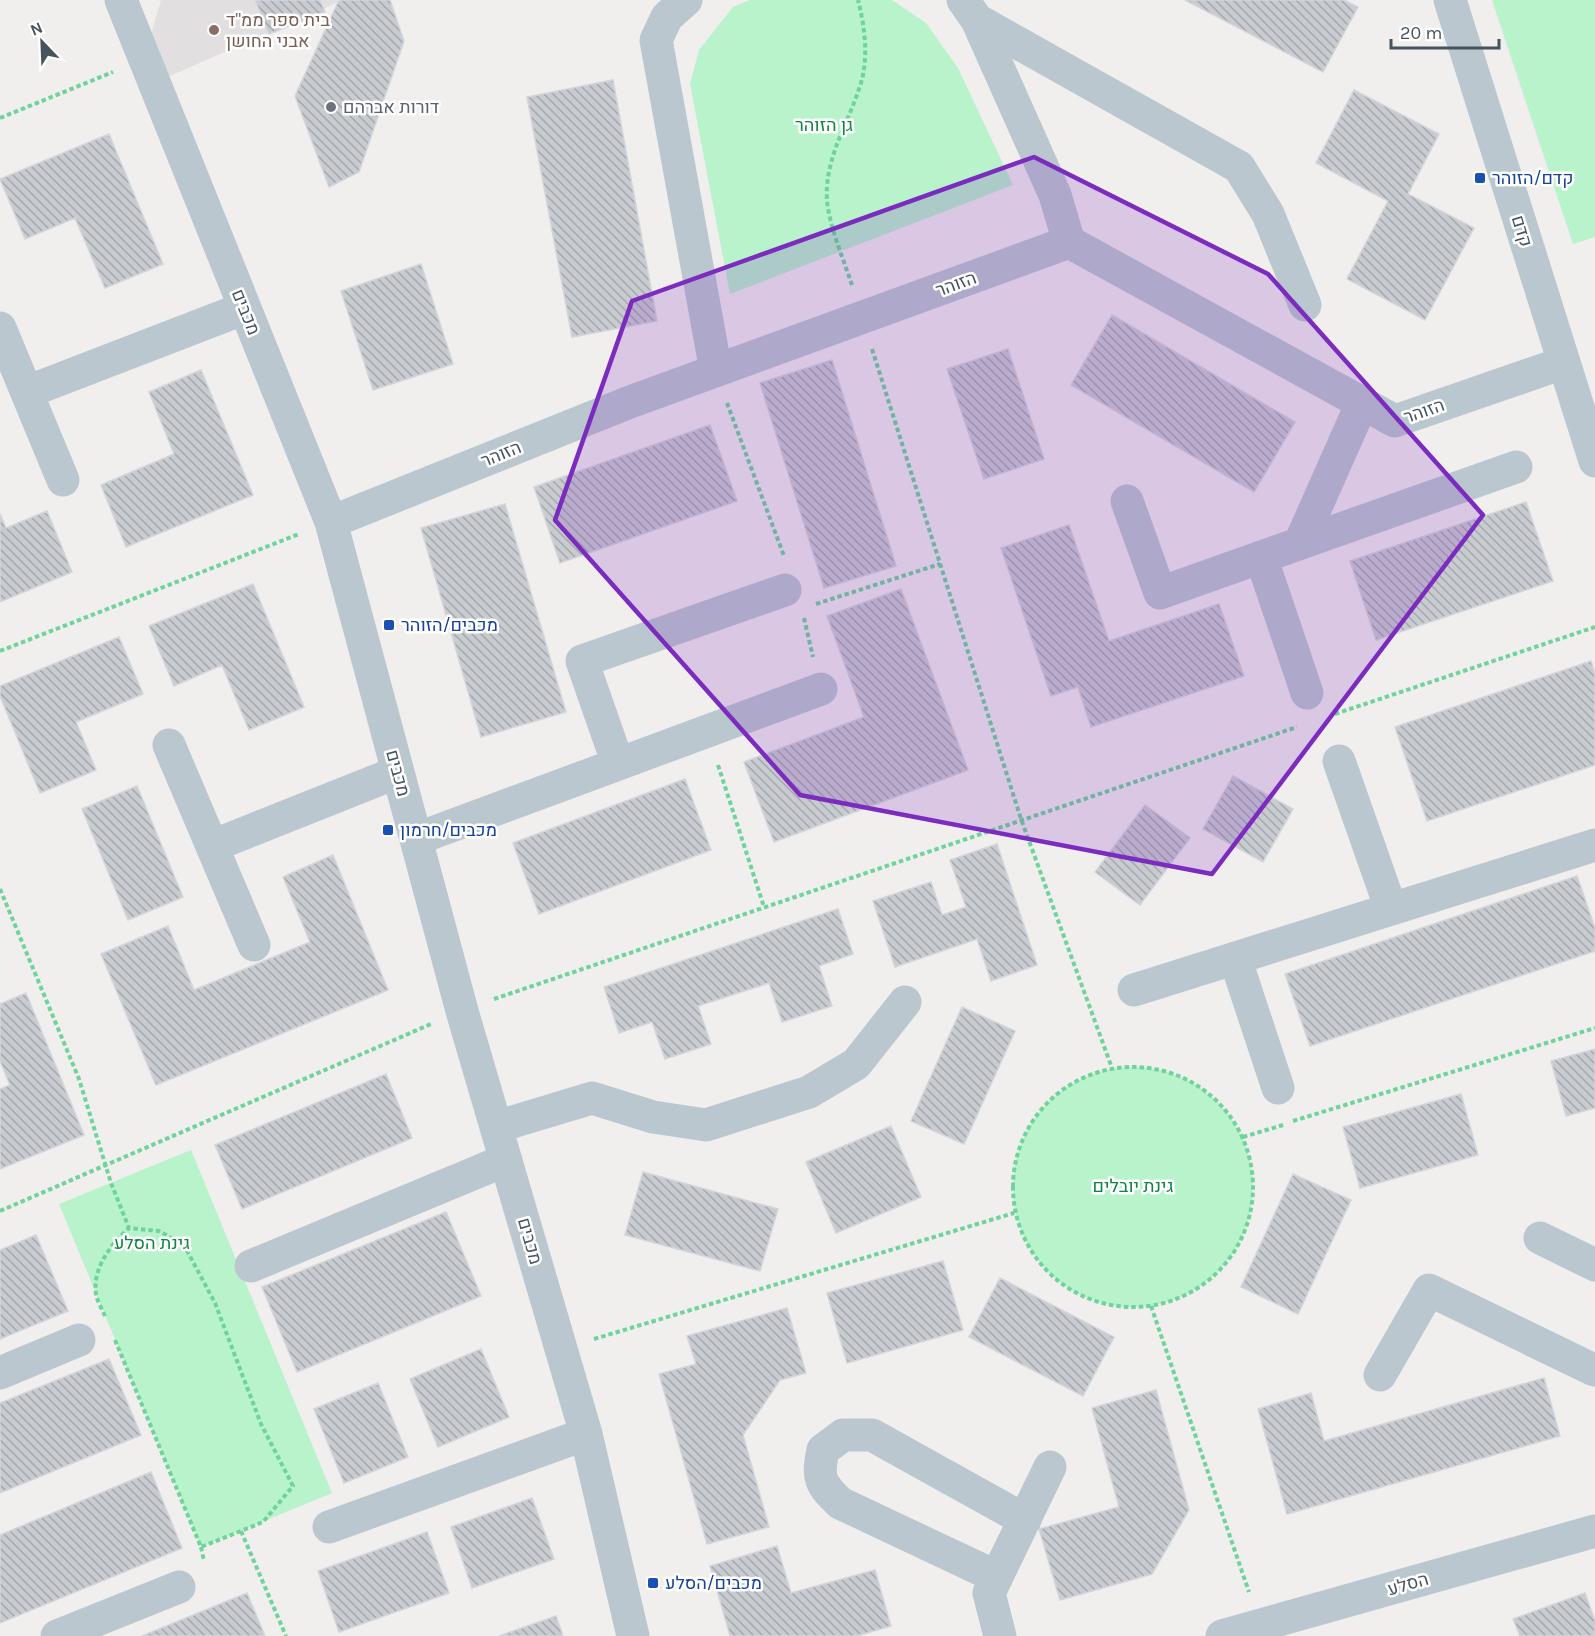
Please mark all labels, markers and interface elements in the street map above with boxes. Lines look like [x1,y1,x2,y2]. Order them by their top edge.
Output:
place label: בית ספר ממ"ד אבני החושן [226,9,331,52]
north arrow [12,12,72,72]
scale bar [1391,12,1499,50]
text: N [27,18,45,40]
text: 20 m [1400,22,1442,44]
marker: בית ספר ממ"ד אבני החושן [207,23,221,37]
place label: דורות אברהם [343,96,439,118]
marker: דורות אברהם [324,100,338,114]
park label: גן הזוהר [795,114,853,136]
place label: קדם/הזוהר [1492,167,1573,189]
marker: קדם/הזוהר [1473,171,1487,185]
street label: קדם [1507,212,1537,250]
street label: הזוהר [933,267,979,301]
street label: מכבים [227,286,265,338]
street label: הזוהר [1401,394,1447,428]
street label: הזוהר [478,436,524,472]
place label: מכבים/הזוהר [401,614,498,636]
marker: מכבים/הזוהר [382,618,396,632]
street label: מכבים [381,747,415,799]
place label: מכבים/חרמון [400,819,497,841]
marker: מכבים/חרמון [381,823,395,837]
park label: גינת יובלים [1093,1175,1173,1197]
street label: מכבים [513,1215,547,1267]
park label: גינת הסלע [114,1232,190,1254]
street label: הסלע [1385,1568,1431,1600]
place label: מכבים/הסלע [665,1572,762,1594]
marker: מכבים/הסלע [646,1576,660,1590]

